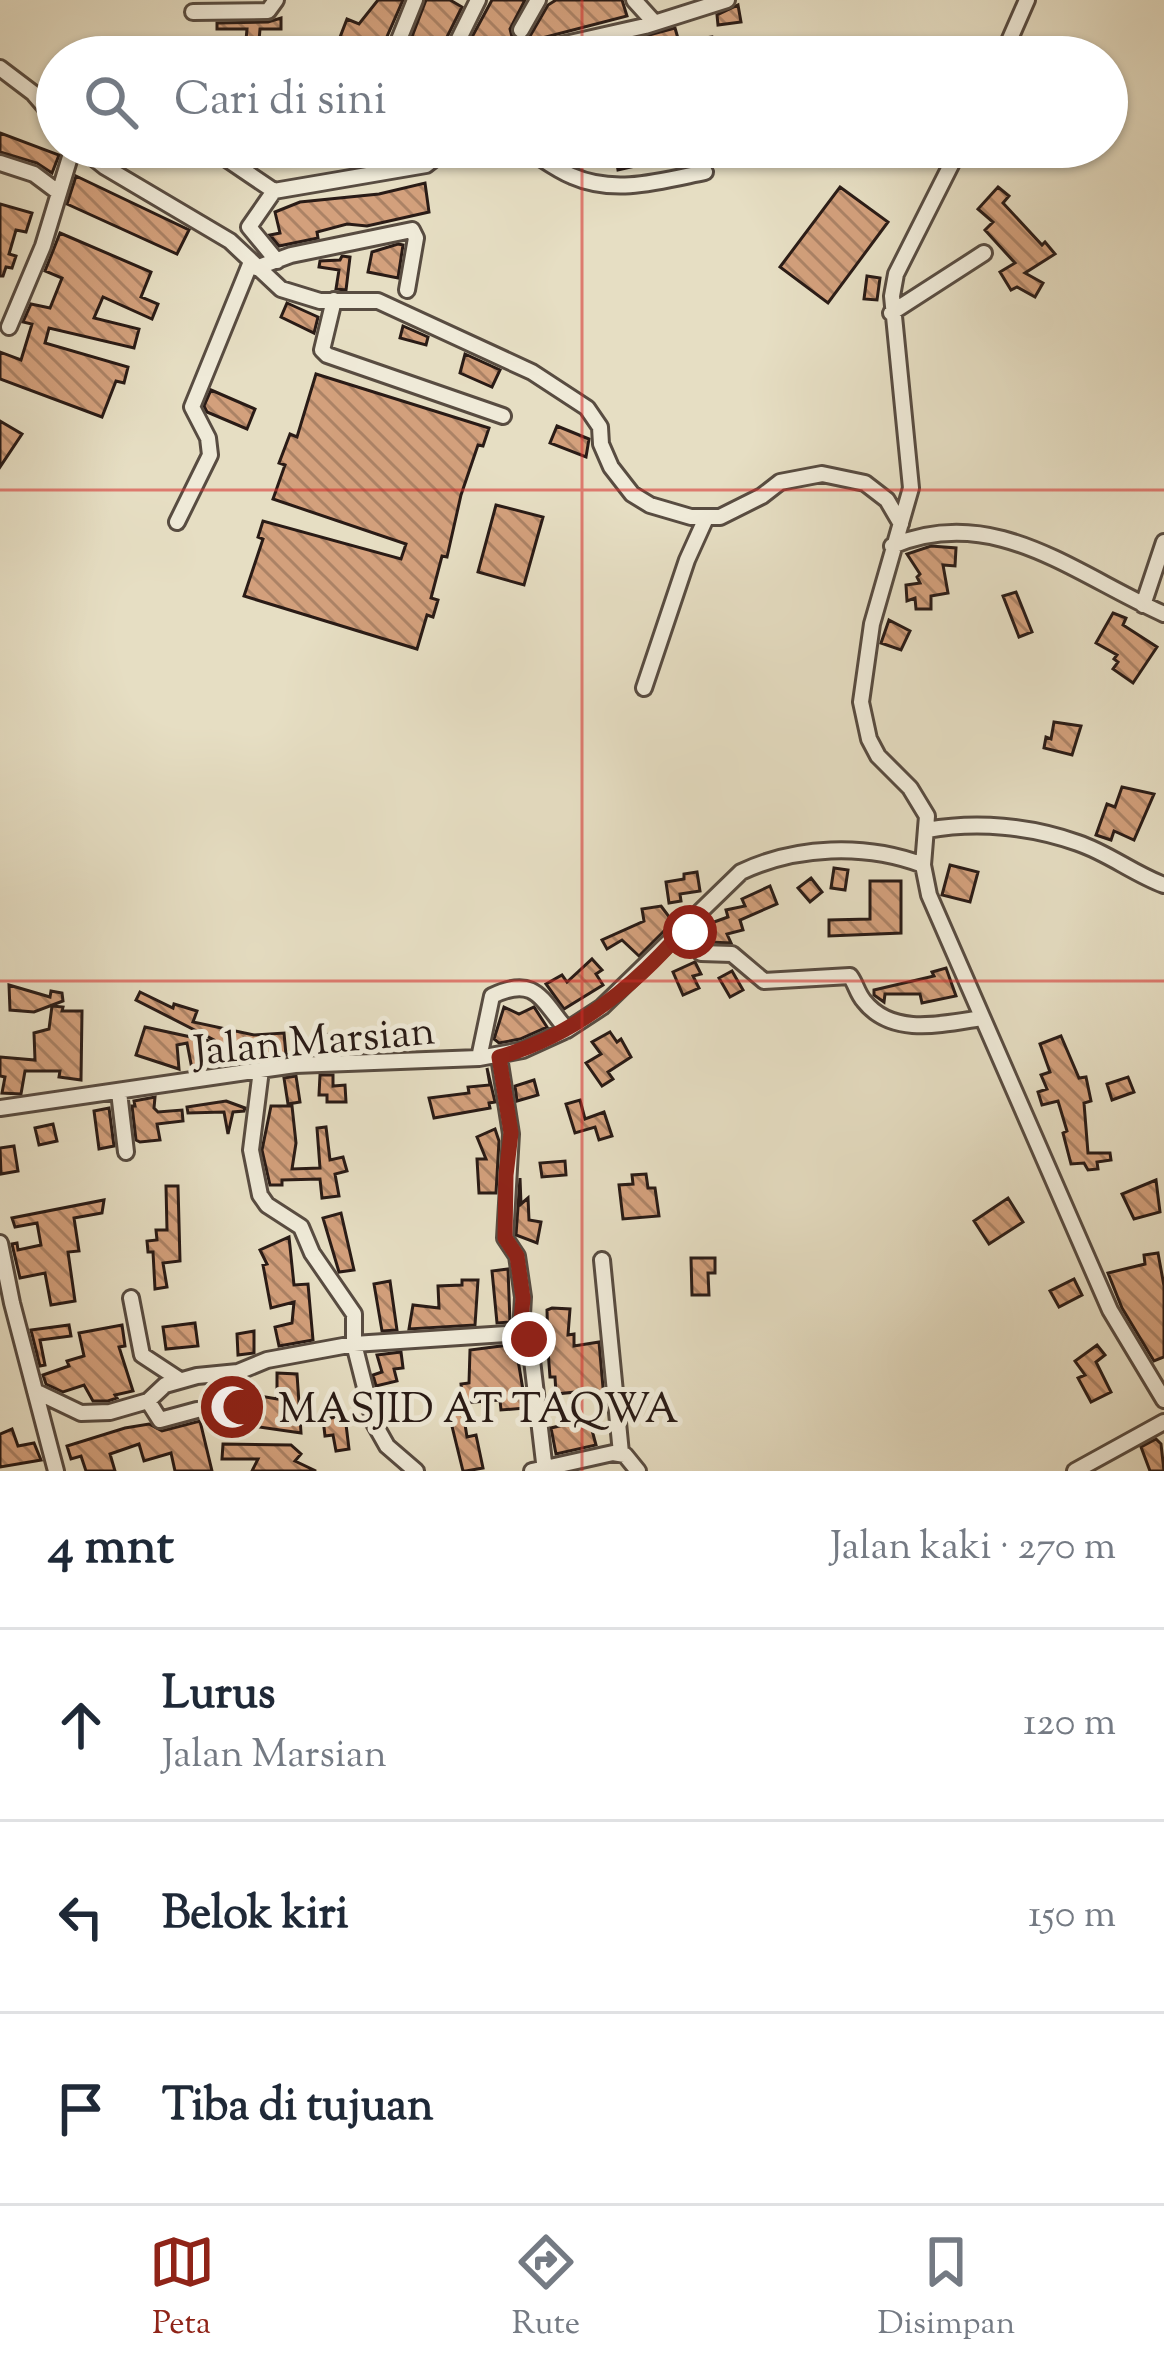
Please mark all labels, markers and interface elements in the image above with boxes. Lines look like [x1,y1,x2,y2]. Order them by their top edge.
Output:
search box [36,36,1128,168]
icon: search [78,69,144,135]
text: Cari di sini [174,70,387,135]
route start [663,905,717,959]
street label: Jalan Marsian [189,1004,438,1085]
route end [502,1312,556,1366]
mosque icon: MASJID AT TAQWA [197,1372,267,1442]
place label: MASJID AT TAQWA [278,1382,679,1442]
text: 4 mnt [48,1513,174,1586]
text: Jalan kaki · 270 m [830,1521,1116,1577]
text: Lurus [162,1664,276,1729]
icon: ahead [48,1692,114,1758]
text: 120 m [1023,1697,1116,1753]
text: Jalan Marsian [162,1729,387,1785]
icon: left [48,1884,114,1950]
text: Belok kiri [162,1884,348,1949]
text: 150 m [1028,1889,1116,1945]
icon: arrive [48,2076,114,2142]
text: Tiba di tujuan [162,2076,434,2141]
tab: Peta [149,2229,215,2349]
tab: Rute [512,2229,580,2349]
tab: Disimpan [878,2229,1015,2349]

